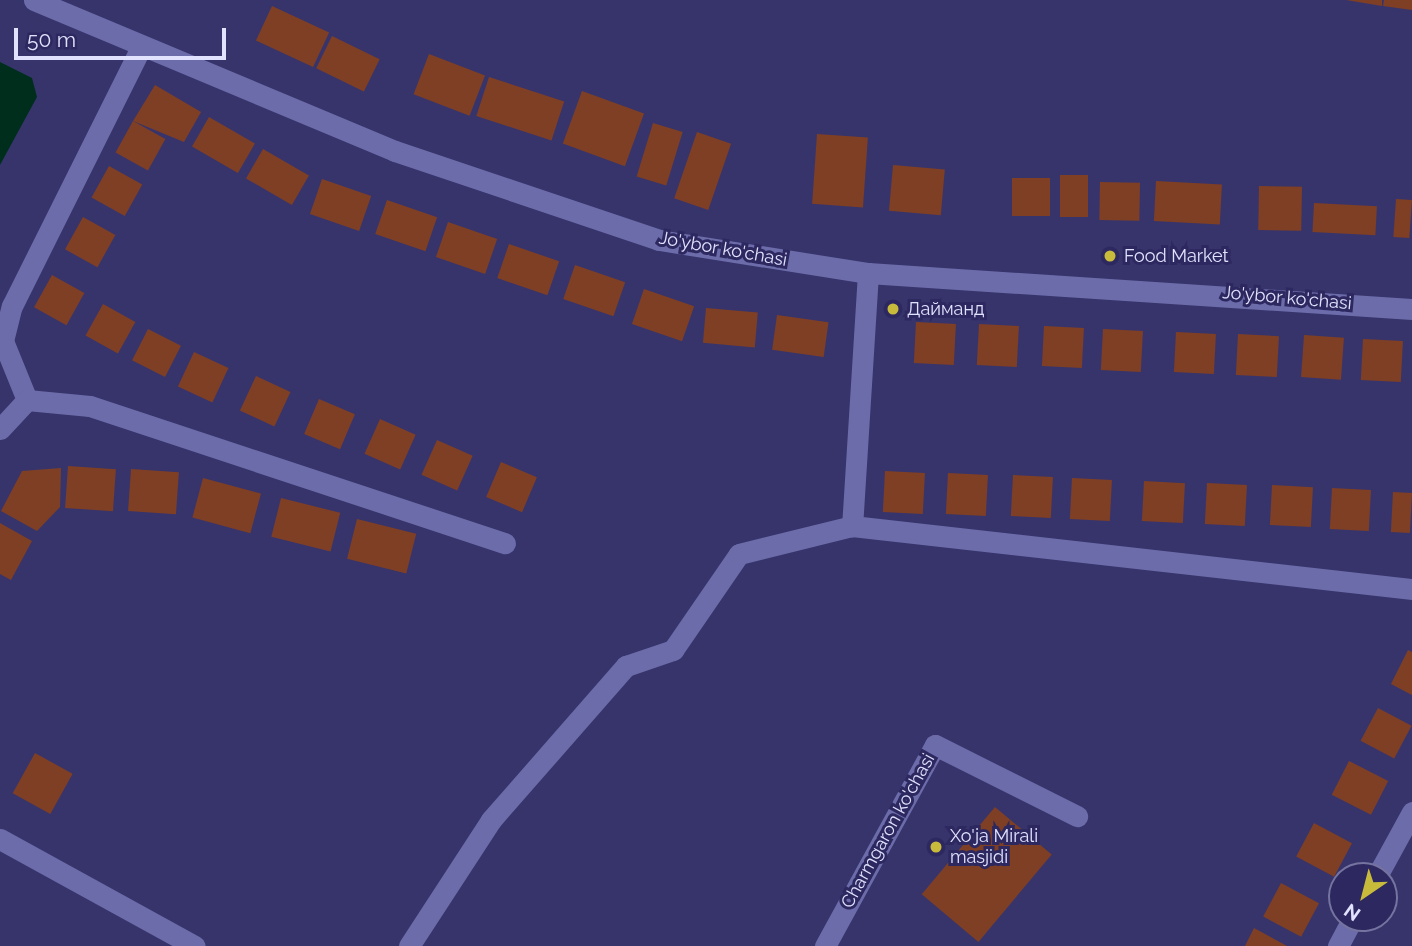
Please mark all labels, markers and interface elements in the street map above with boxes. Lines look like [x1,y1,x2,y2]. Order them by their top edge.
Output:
scale bar [18,14,229,58]
text: 50 m [27,27,76,52]
street label: Jo'ybor ko'chasi [657,227,789,271]
place label: Food Market [1124,245,1229,267]
marker: Food Market [1102,248,1118,264]
street label: Jo'ybor ko'chasi [1221,282,1353,314]
place label: Дайманд [907,298,984,320]
marker: Дайманд [885,301,901,317]
street label: Charmgaron ko'chasi [836,750,940,912]
place label: Xo'ja Mirali masjidi [950,826,1038,868]
marker: Xo'ja Mirali masjidi [928,839,944,855]
north arrow [1328,862,1398,932]
text: N [1340,899,1364,926]

